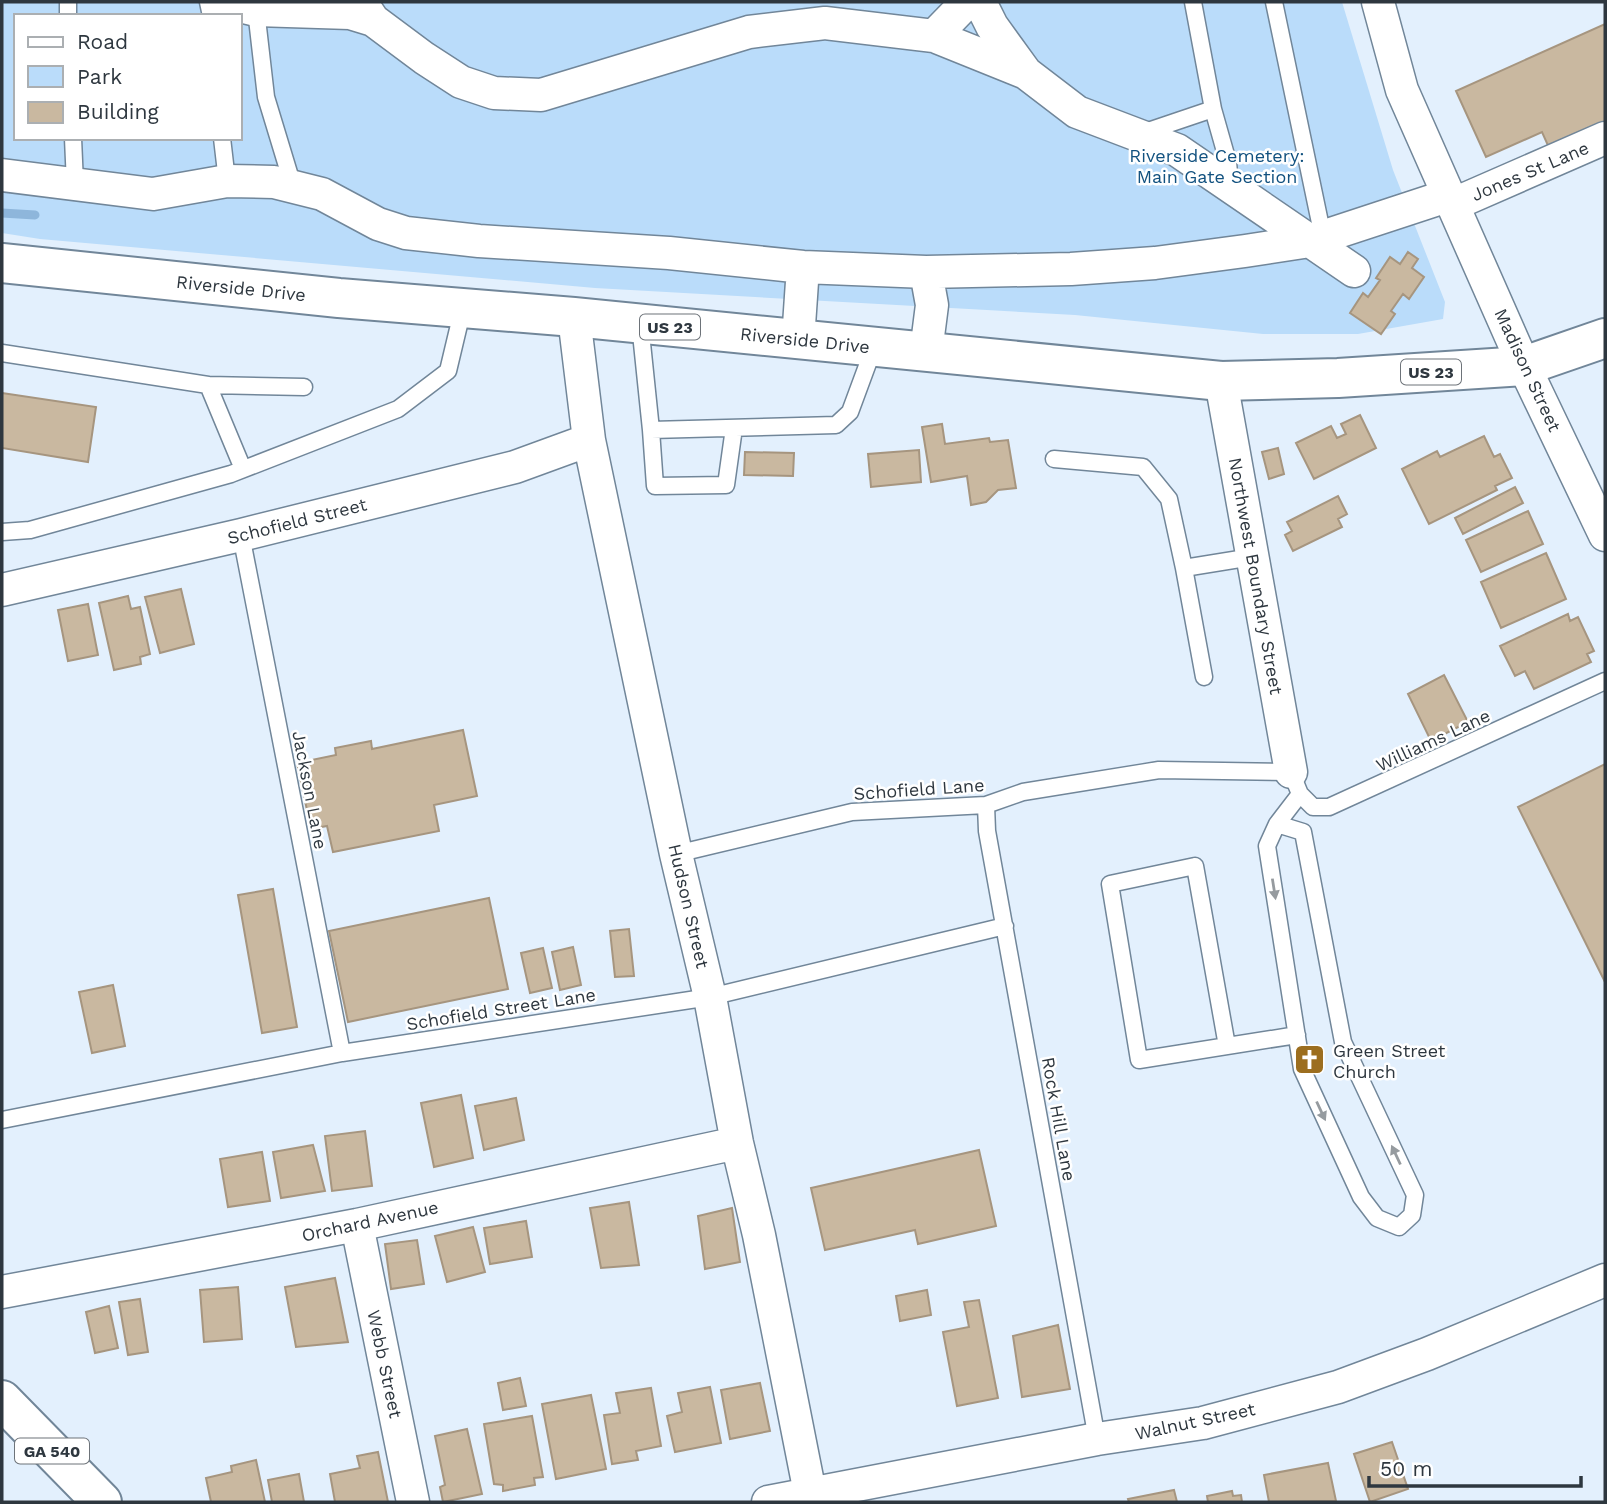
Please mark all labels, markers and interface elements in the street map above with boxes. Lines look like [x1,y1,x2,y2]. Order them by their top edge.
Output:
legend [14,14,242,140]
text: Road [77,29,128,54]
text: Park [77,64,122,89]
text: Building [77,99,159,124]
street label: Jones St Lane [1468,137,1592,205]
park label: Riverside Cemetery: Main Gate Section [1129,145,1305,187]
street label: Riverside Drive [175,271,307,305]
street label: Madison Street [1490,305,1566,435]
road number: US 23 [640,314,700,340]
street label: Riverside Drive [739,323,871,357]
road number: US 23 [1401,360,1461,384]
street label: Northwest Boundary Street [1225,456,1287,697]
street label: Schofield Street [225,493,369,548]
street label: Williams Lane [1373,704,1493,776]
street label: Jackson Lane [288,729,332,851]
street label: Schofield Lane [853,774,985,804]
street label: Hudson Street [664,842,714,971]
one-way arrow [1269,878,1280,900]
street label: Schofield Street Lane [405,984,597,1034]
place label: Green Street Church [1333,1040,1446,1082]
church icon: Green Street Church [1293,1043,1327,1077]
street label: Rock Hill Lane [1038,1055,1080,1183]
one-way arrow [1316,1100,1327,1121]
one-way arrow [1390,1145,1401,1166]
street label: Orchard Avenue [300,1196,440,1246]
street label: Webb Street [363,1308,407,1420]
street label: Walnut Street [1133,1398,1257,1444]
road number: GA 540 [15,1438,89,1464]
scale bar [1369,1444,1581,1488]
text: 50 m [1380,1456,1432,1481]

